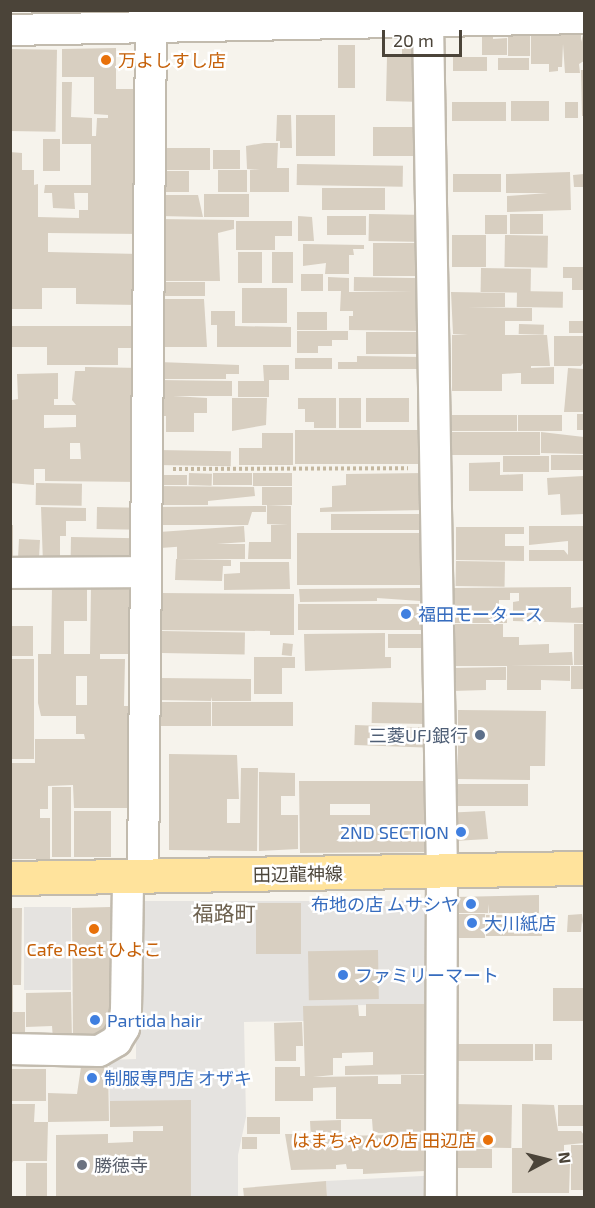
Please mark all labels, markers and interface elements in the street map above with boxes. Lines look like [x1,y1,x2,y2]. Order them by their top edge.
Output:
scale bar [385,18,464,56]
text: 20 m [393,29,434,51]
place label: 万よしすし店 [118,49,226,71]
marker: 万よしすし店 [99,53,113,67]
place label: 福田モータース [418,603,544,625]
marker: 福田モータース [399,607,413,621]
place label: 三菱UFJ銀行 [369,724,468,746]
marker: 三菱UFJ銀行 [473,728,487,742]
place label: 2ND SECTION [340,821,449,843]
marker: 2ND SECTION [454,825,468,839]
street label: 田辺龍神線 [253,862,343,886]
place label: 布地の店 ムサシヤ [311,893,459,915]
marker: 布地の店 ムサシヤ [464,897,478,911]
district label: 福路町 [193,900,255,926]
place label: 大川紙店 [484,912,556,934]
marker: 大川紙店 [465,916,479,930]
marker: Cafe Rest ひよこ [87,922,101,936]
place label: Cafe Rest ひよこ [26,938,162,960]
place label: ファミリーマート [355,964,499,986]
marker: ファミリーマート [336,968,350,982]
place label: Partida hair [107,1009,202,1031]
marker: Partida hair [88,1013,102,1027]
place label: 制服専門店 オザキ [104,1067,252,1089]
marker: 制服専門店 オザキ [85,1071,99,1085]
place label: はまちゃんの店 田辺店 [292,1129,476,1151]
north arrow [517,1130,577,1190]
marker: はまちゃんの店 田辺店 [481,1133,495,1147]
text: N [555,1151,575,1165]
place label: 勝徳寺 [94,1154,148,1176]
marker: 勝徳寺 [75,1158,89,1172]

